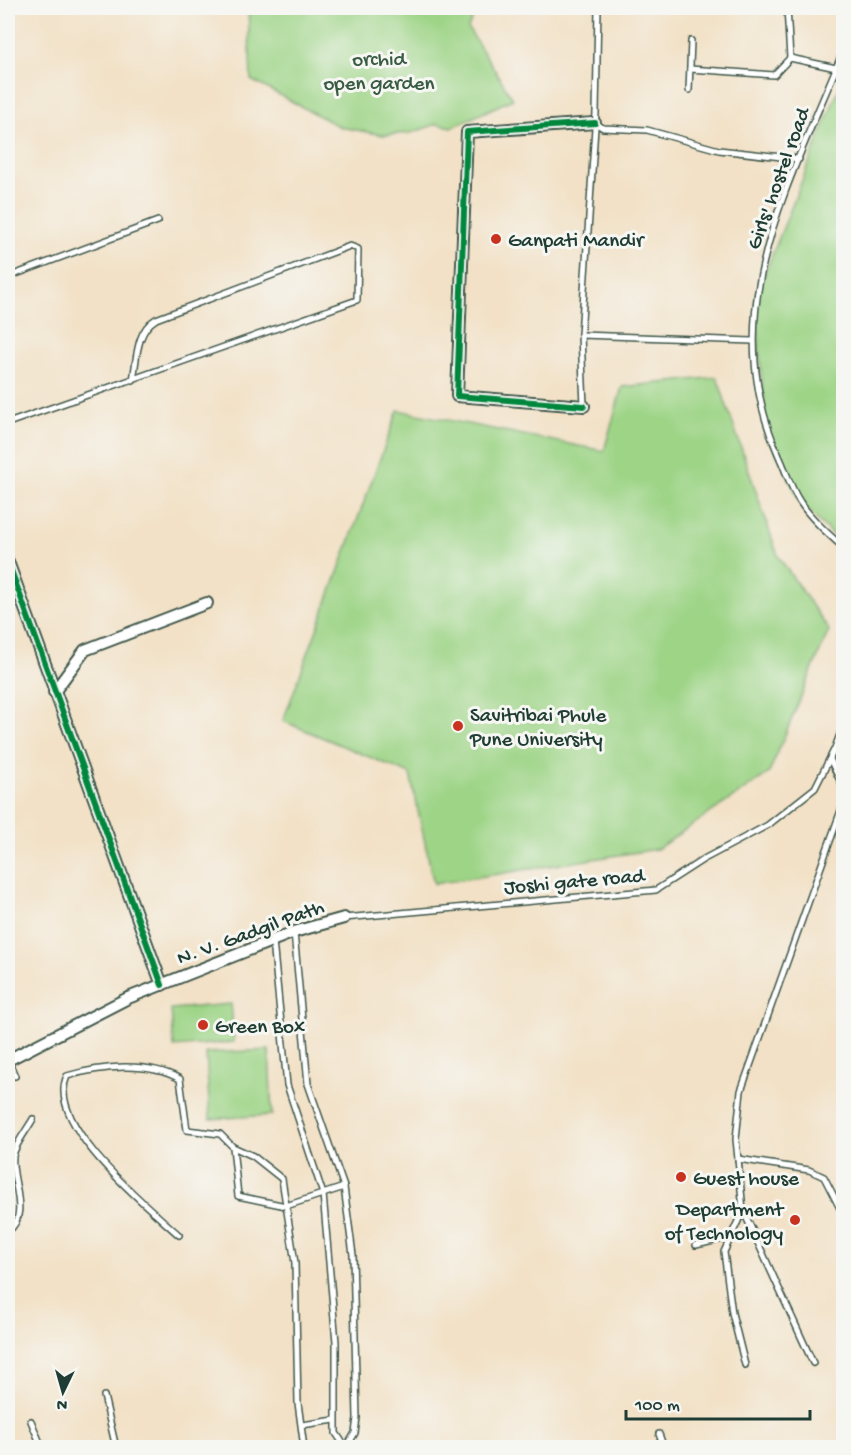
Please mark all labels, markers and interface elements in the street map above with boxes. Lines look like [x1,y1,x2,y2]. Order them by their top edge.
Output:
park label: orchid open garden [323,49,435,98]
street label: Girls' hostel road [743,103,818,254]
place label: Ganpati Mandir [508,230,645,255]
marker: Ganpati Mandir [489,232,503,246]
place label: Savitribai Phule Pune University [469,705,607,754]
marker: Savitribai Phule Pune University [451,719,465,733]
street label: Joshi gate road [503,865,647,902]
street label: N. V. Gadgil Path [174,896,328,973]
place label: Green Box [215,1016,305,1041]
marker: Green Box [196,1018,210,1032]
place label: Guest house [693,1168,800,1193]
marker: Guest house [674,1170,688,1184]
place label: Department of Technology [665,1199,785,1248]
marker: Department of Technology [788,1213,802,1227]
north arrow [33,1362,93,1422]
scale bar [626,1383,810,1421]
text: N [55,1393,68,1413]
text: 100 m [634,1396,680,1417]

